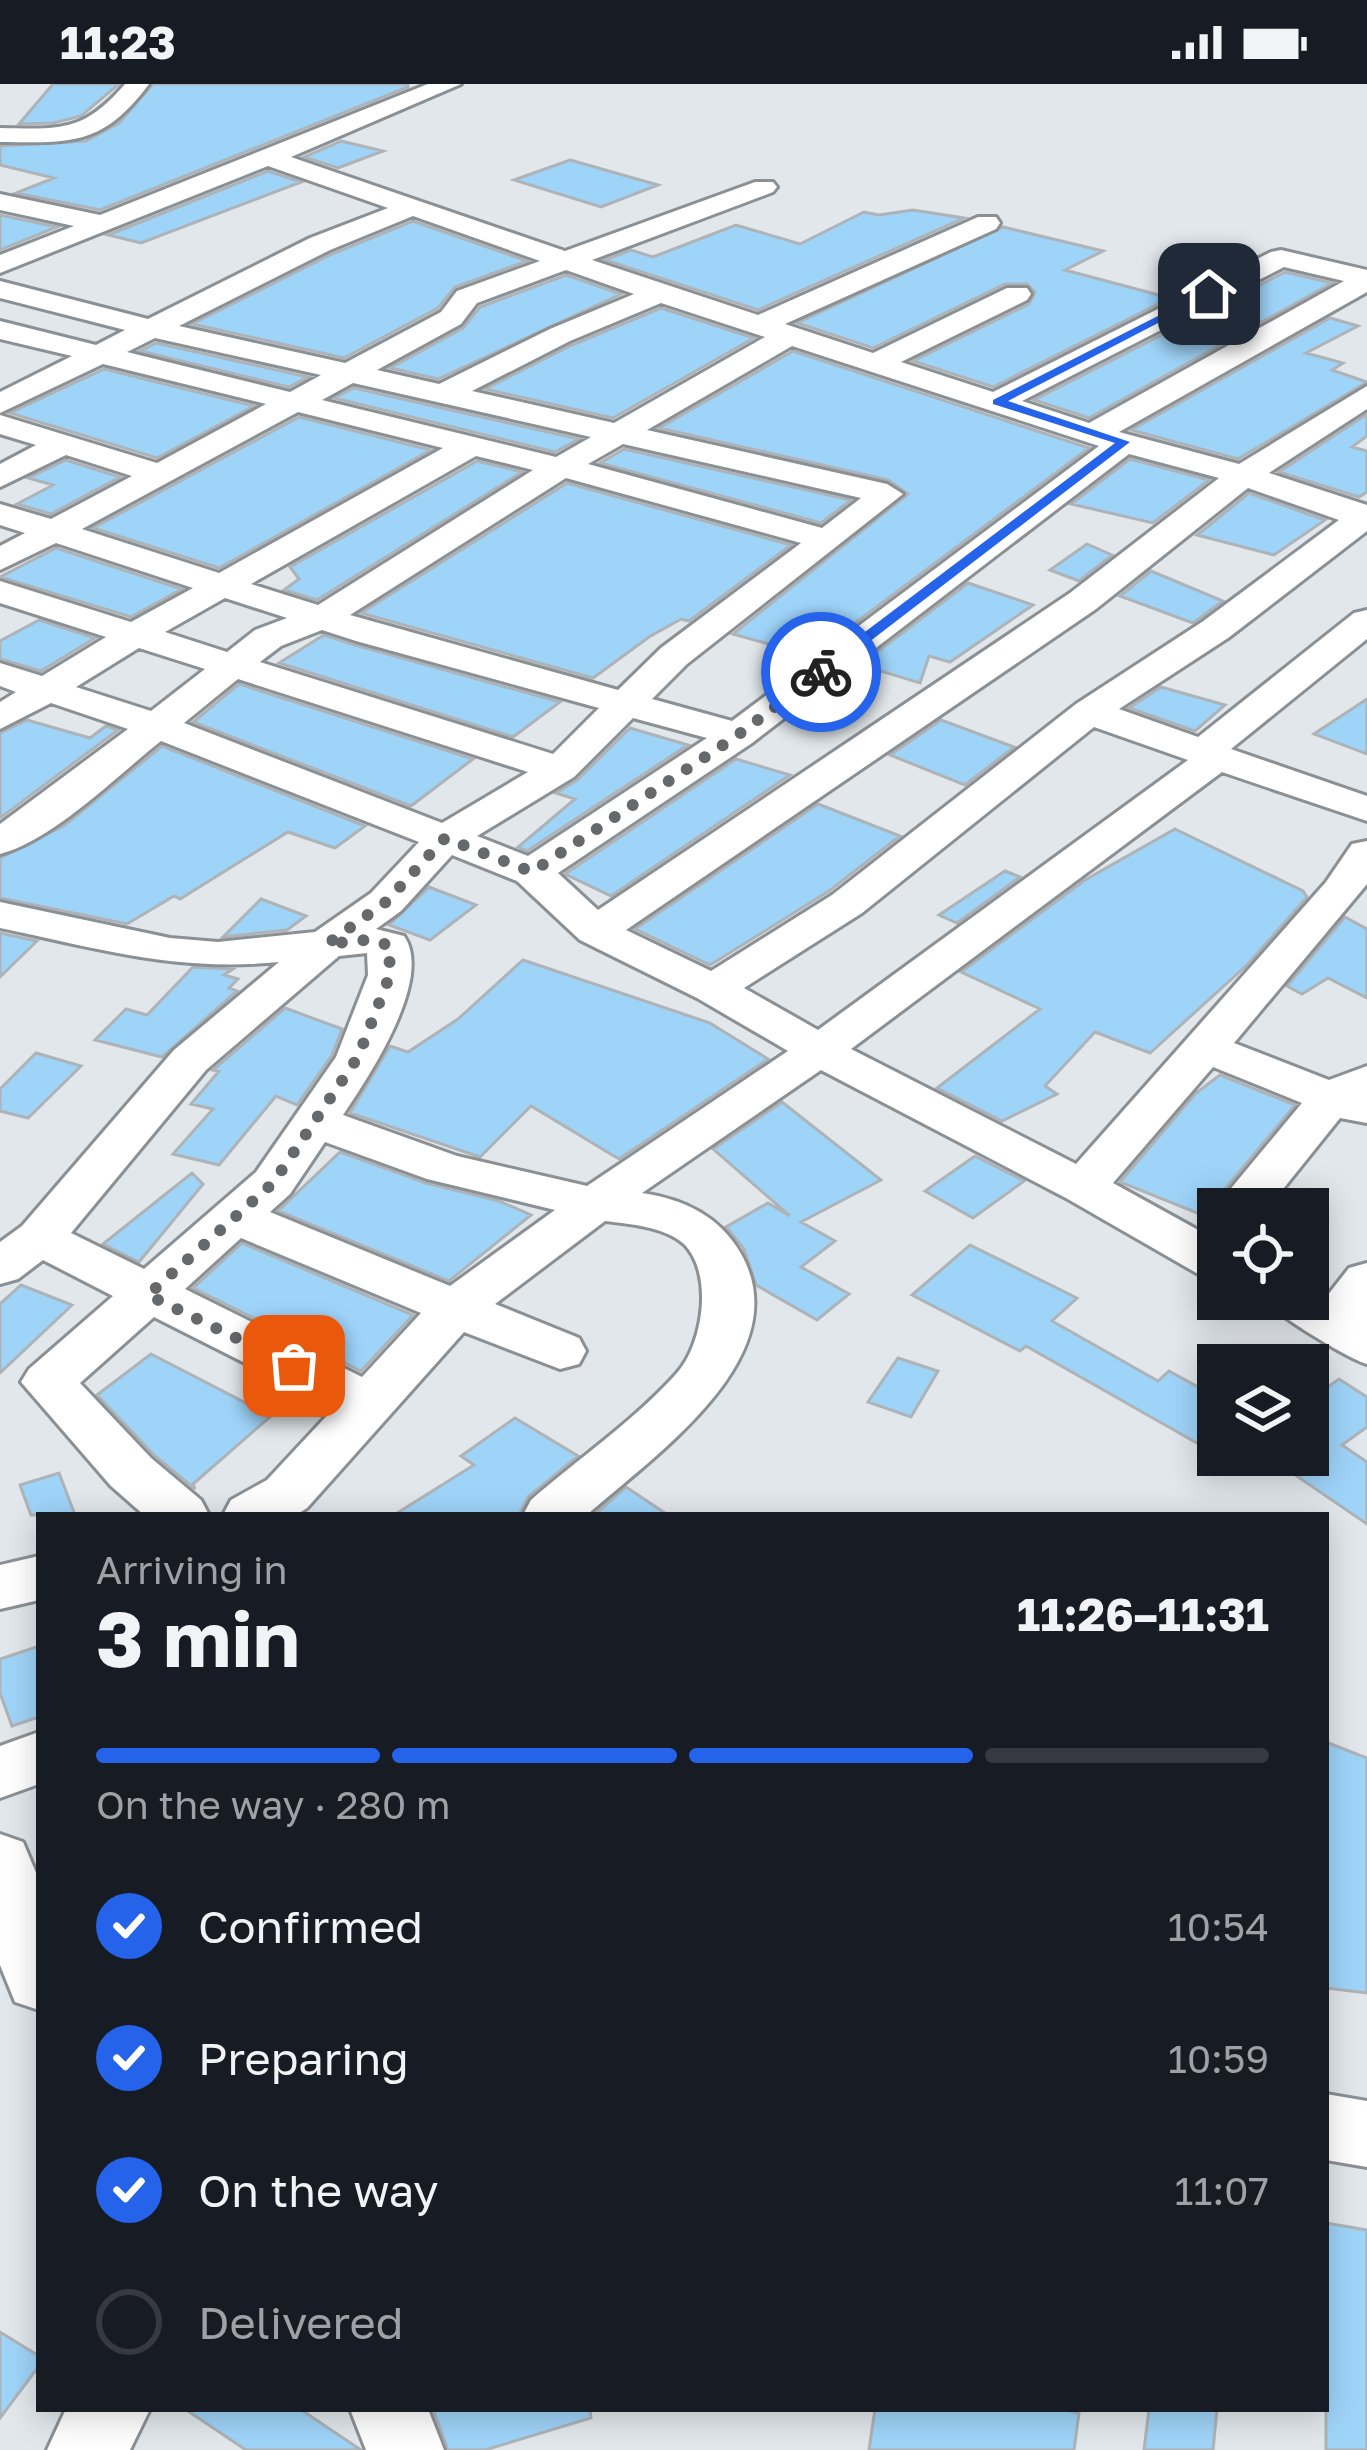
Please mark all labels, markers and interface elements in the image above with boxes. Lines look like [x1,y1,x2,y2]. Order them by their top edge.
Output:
text: 11:23 [60,15,176,69]
pin [1158,243,1260,345]
icon: home [1176,261,1242,327]
courier [761,612,881,732]
icon: bike [788,639,854,705]
map controls [1197,1188,1329,1476]
button: locate [1197,1188,1329,1320]
pin [243,1315,345,1417]
icon: bag [261,1333,327,1399]
button: layers [1197,1344,1329,1476]
text: Arriving in [96,1546,287,1593]
text: 11:26–11:31 [1017,1587,1269,1641]
text: 3 min [96,1591,300,1684]
text: On the way · 280 m [96,1781,451,1828]
icon: check [96,1893,162,1959]
text: Confirmed [198,1899,423,1953]
text: 10:54 [1168,1903,1269,1950]
icon: check [96,2025,162,2091]
text: Preparing [198,2031,409,2085]
text: 10:59 [1168,2035,1269,2082]
icon: check [96,2157,162,2223]
text: On the way [198,2163,439,2217]
text: 11:07 [1175,2167,1269,2214]
text: Delivered [198,2295,403,2349]

